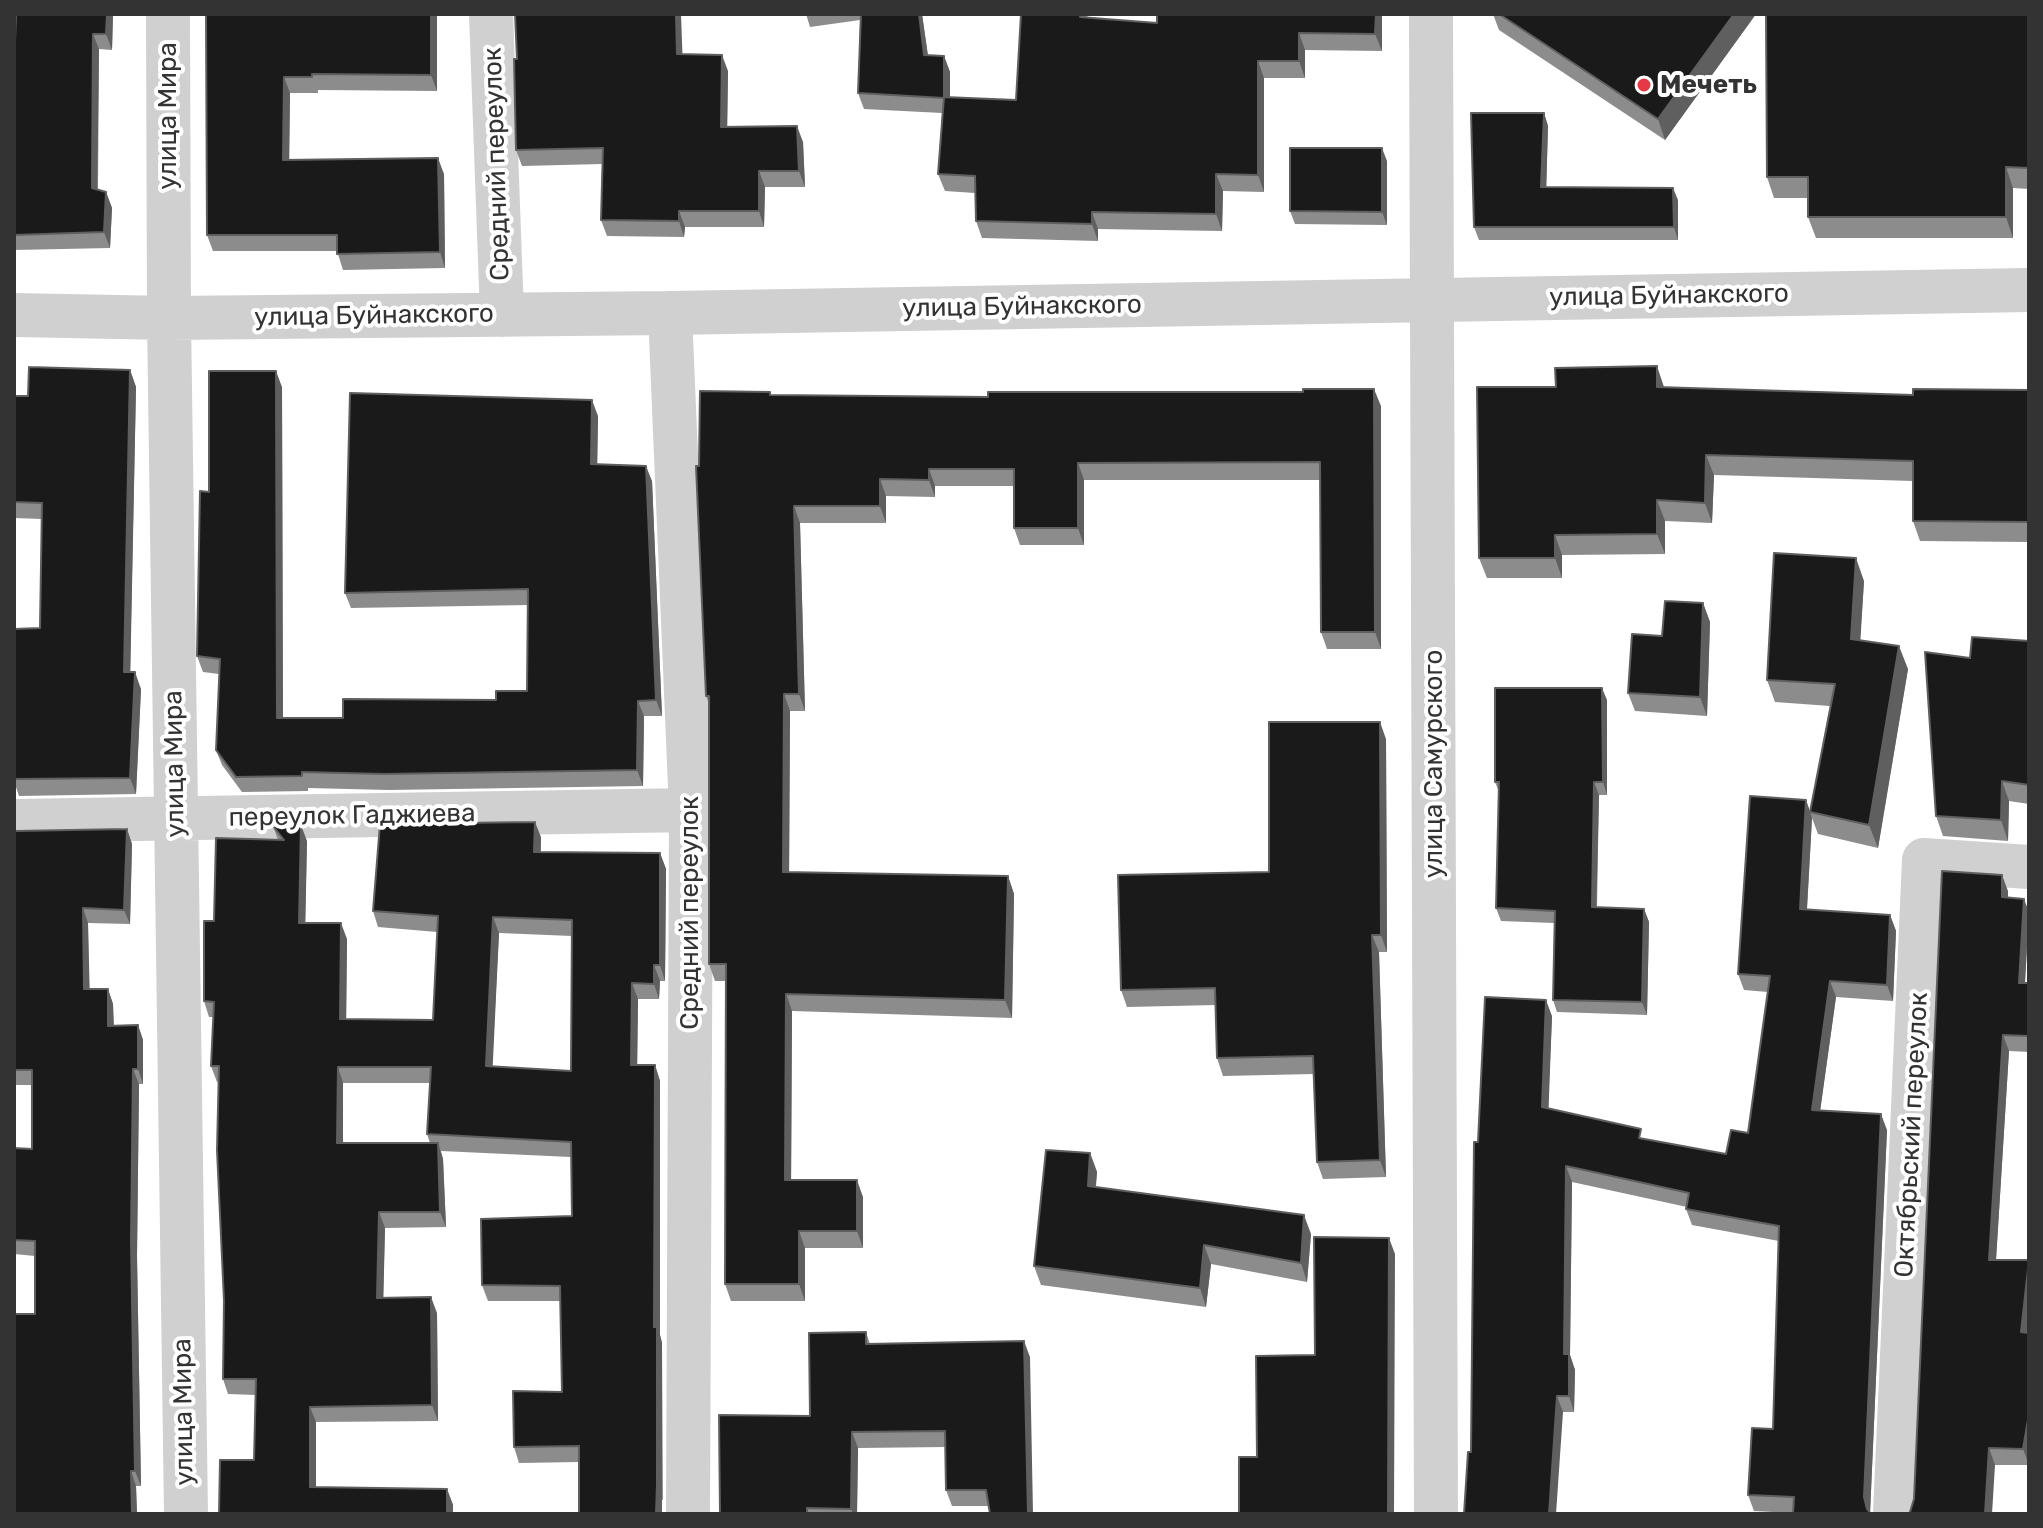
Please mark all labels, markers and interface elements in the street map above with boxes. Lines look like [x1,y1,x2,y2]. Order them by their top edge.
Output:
street label: улица Мира [152,42,184,190]
street label: Средний переулок [477,47,517,281]
place label: Мечеть [1660,69,1757,101]
marker: Мечеть [1635,76,1653,94]
street label: улица Буйнакского [1549,278,1789,314]
street label: улица Буйнакского [902,289,1142,325]
street label: улица Буйнакского [254,298,494,334]
street label: улица Самурского [1418,650,1450,878]
street label: улица Мира [158,690,192,838]
street label: Средний переулок [674,796,706,1030]
street label: переулок Гаджиева [228,798,476,834]
street label: Октябрьский переулок [1889,991,1935,1279]
street label: улица Мира [167,1338,201,1486]

